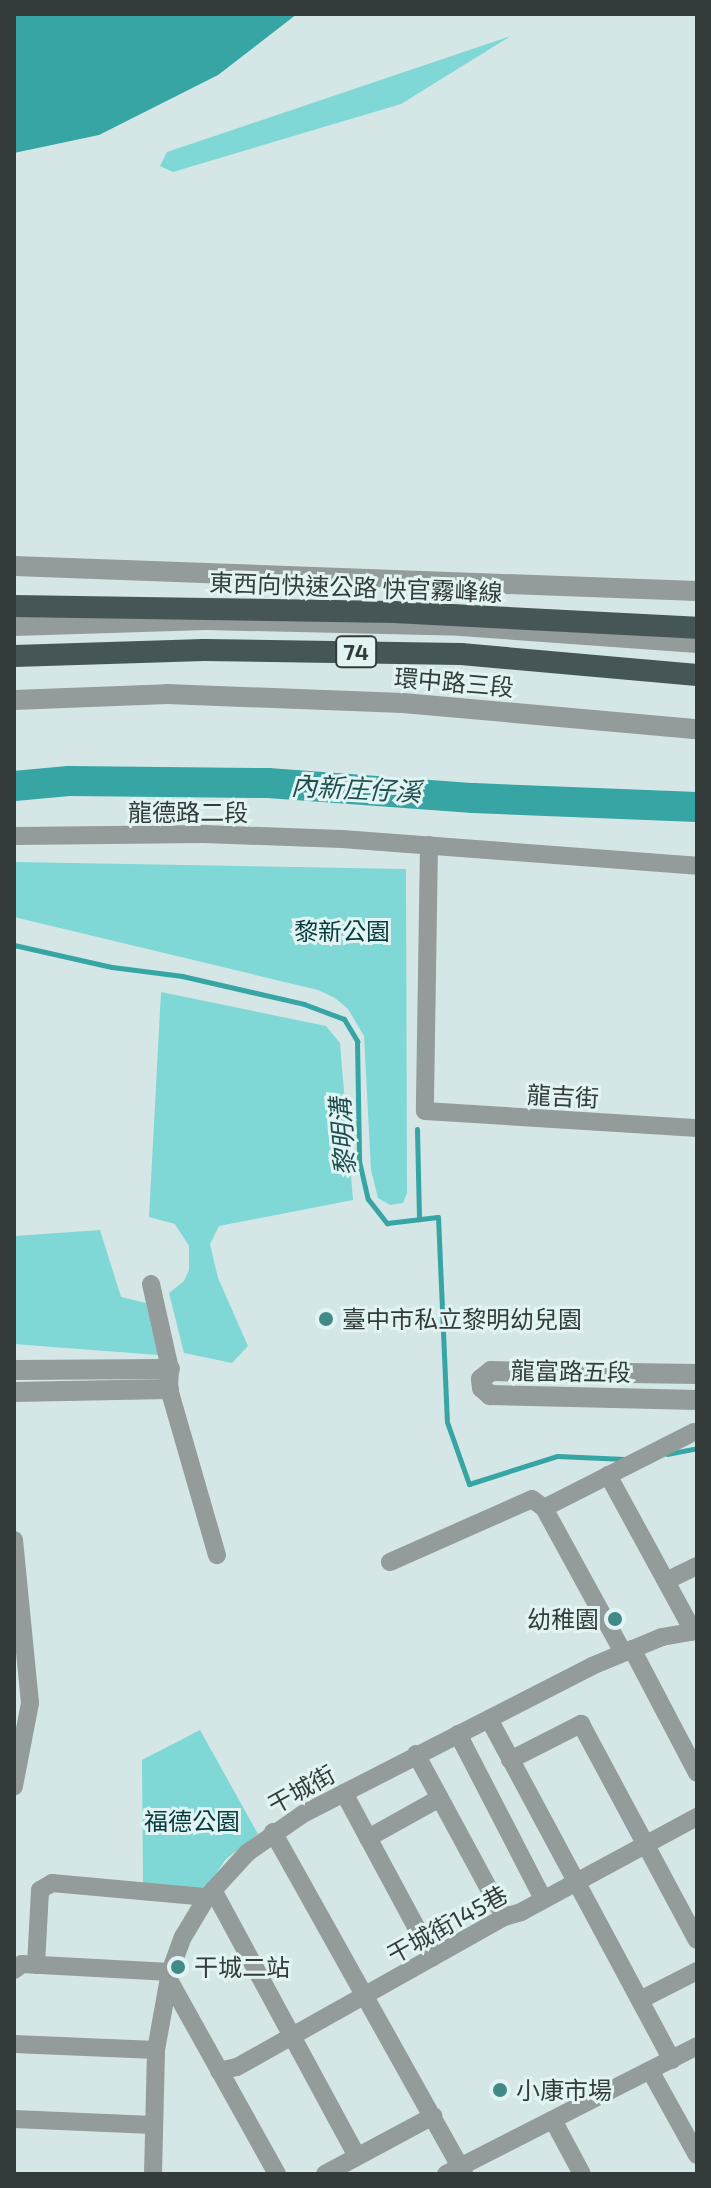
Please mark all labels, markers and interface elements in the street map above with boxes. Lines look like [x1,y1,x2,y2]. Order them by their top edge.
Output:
street label: 東西向快速公路 快官霧峰線 [209,567,503,607]
road number: 74 [334,634,378,670]
street label: 環中路三段 [393,662,515,702]
water label: 內新庄仔溪 [290,769,422,807]
street label: 龍德路二段 [128,798,248,826]
park label: 黎新公園 [294,917,390,945]
street label: 龍吉街 [526,1080,600,1112]
water label: 黎明溝 [324,1097,360,1177]
place label: 臺中市私立黎明幼兒園 [342,1305,582,1333]
marker: 臺中市私立黎明幼兒園 [317,1310,335,1328]
street label: 龍富路五段 [511,1356,631,1386]
place label: 幼稚園 [527,1605,599,1633]
marker: 幼稚園 [606,1610,624,1628]
street label: 干城街 [263,1759,339,1819]
park label: 福德公園 [144,1807,240,1835]
street label: 干城街145巷 [382,1879,512,1969]
place label: 干城二站 [194,1953,290,1981]
marker: 干城二站 [169,1958,187,1976]
place label: 小康市場 [516,2076,612,2104]
marker: 小康市場 [491,2081,509,2099]

